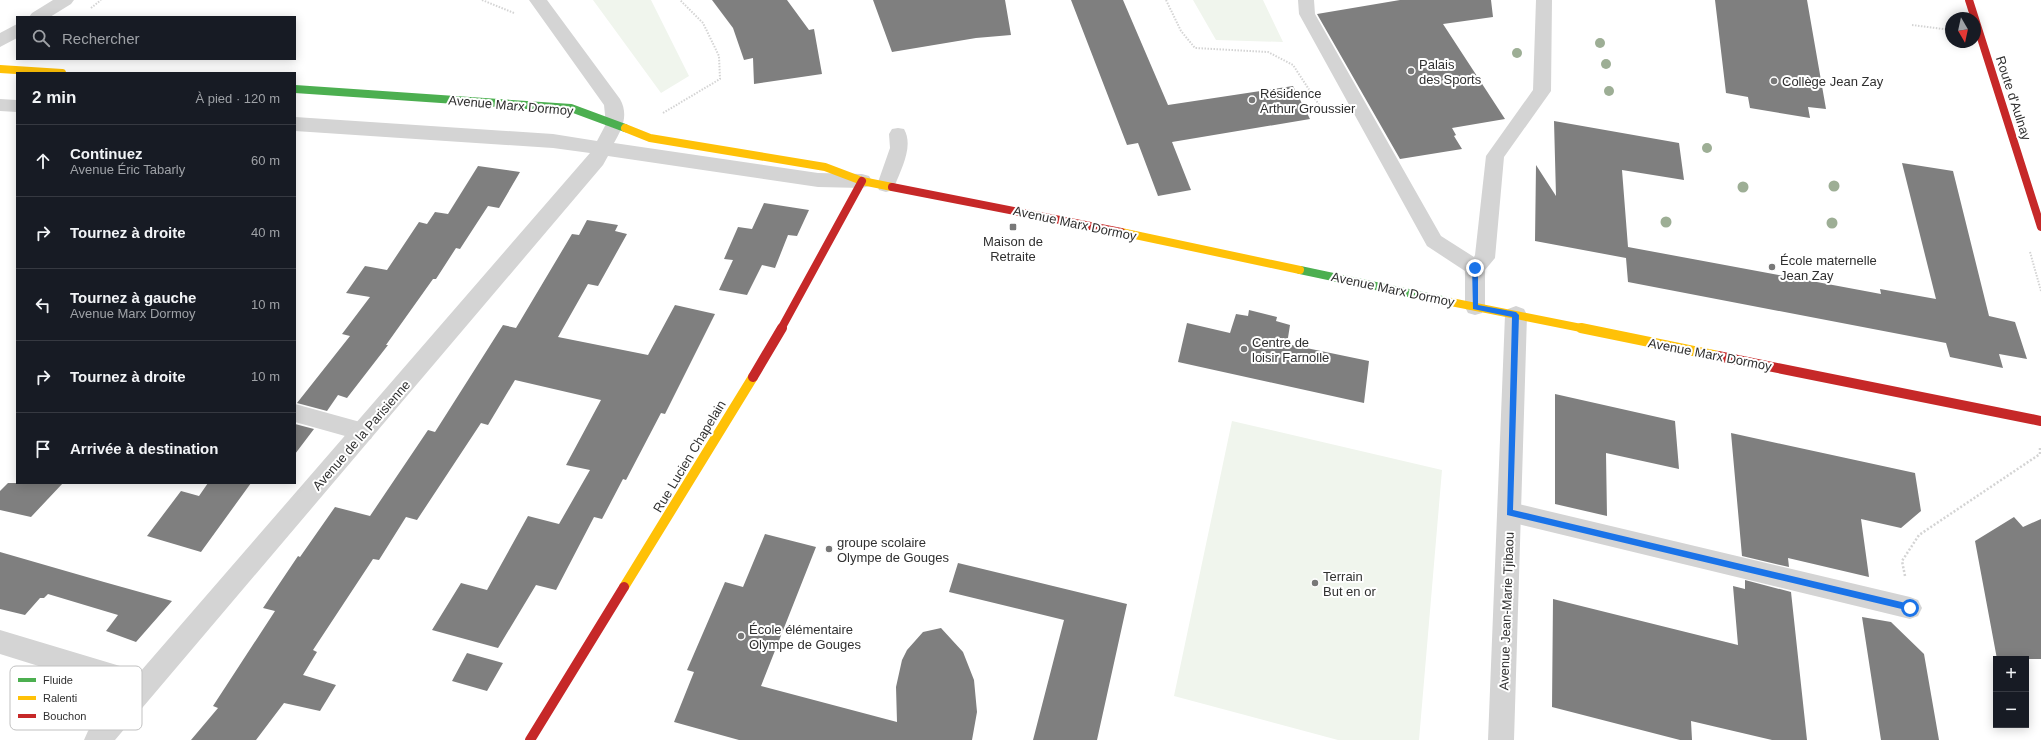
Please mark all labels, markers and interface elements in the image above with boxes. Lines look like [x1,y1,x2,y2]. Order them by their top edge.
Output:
north arrow [1945,12,1981,48]
search box [16,16,296,60]
icon: search [30,27,52,49]
text: Rechercher [62,30,140,47]
street label: Route d'Aulnay [1993,54,2034,143]
place label: Palais des Sports [1419,57,1482,87]
marker: Palais des Sports [1406,66,1416,76]
place label: Collège Jean Zay [1782,74,1884,89]
marker: Collège Jean Zay [1769,76,1779,86]
place label: Résidence Arthur Groussier [1260,86,1356,116]
text: 2 min [32,88,76,107]
text: À pied · 120 m [195,91,280,106]
street label: Avenue Marx Dormoy [448,93,575,118]
marker: Résidence Arthur Groussier [1247,95,1257,105]
text: Continuez [70,145,143,162]
icon: ahead [32,150,54,172]
text: 60 m [251,153,280,168]
text: Avenue Éric Tabarly [70,162,185,177]
street label: Avenue Marx Dormoy [1012,203,1138,244]
icon: right [32,222,54,244]
marker: Maison de Retraite [1008,222,1018,232]
text: Tournez à droite [70,224,186,241]
text: 40 m [251,225,280,240]
place label: Maison de Retraite [983,234,1043,264]
place label: École maternelle Jean Zay [1780,253,1877,283]
route end [1466,259,1484,277]
marker: École maternelle Jean Zay [1767,262,1777,272]
street label: Avenue Marx Dormoy [1330,269,1456,310]
text: Tournez à gauche [70,289,196,306]
icon: left [32,294,54,316]
text: 10 m [251,297,280,312]
text: Avenue Marx Dormoy [70,306,195,321]
place label: Centre de loisir Farnolle [1252,335,1329,365]
street label: Avenue Marx Dormoy [1647,335,1773,374]
marker: Centre de loisir Farnolle [1239,344,1249,354]
icon: right [32,366,54,388]
text: Tournez à droite [70,368,186,385]
text: 10 m [251,369,280,384]
street label: Avenue de la Parisienne [310,377,413,493]
street label: Rue Lucien Chapelain [650,398,729,515]
icon: arrive [32,438,54,460]
text: Arrivée à destination [70,440,218,457]
street label: Avenue Jean-Marie Tjibaou [1496,532,1517,690]
place label: groupe scolaire Olympe de Gouges [837,535,950,565]
marker: groupe scolaire Olympe de Gouges [824,544,834,554]
place label: Terrain But en or [1323,569,1376,599]
marker: Terrain But en or [1310,578,1320,588]
route start [1901,599,1919,617]
place label: École élémentaire Olympe de Gouges [749,622,862,652]
marker: École élémentaire Olympe de Gouges [736,631,746,641]
map controls [1993,656,2029,728]
button: + [1993,656,2029,692]
legend [10,666,142,730]
text: Fluide [43,674,73,686]
text: Ralenti [43,692,77,704]
button: − [1993,692,2029,728]
text: Bouchon [43,710,86,722]

